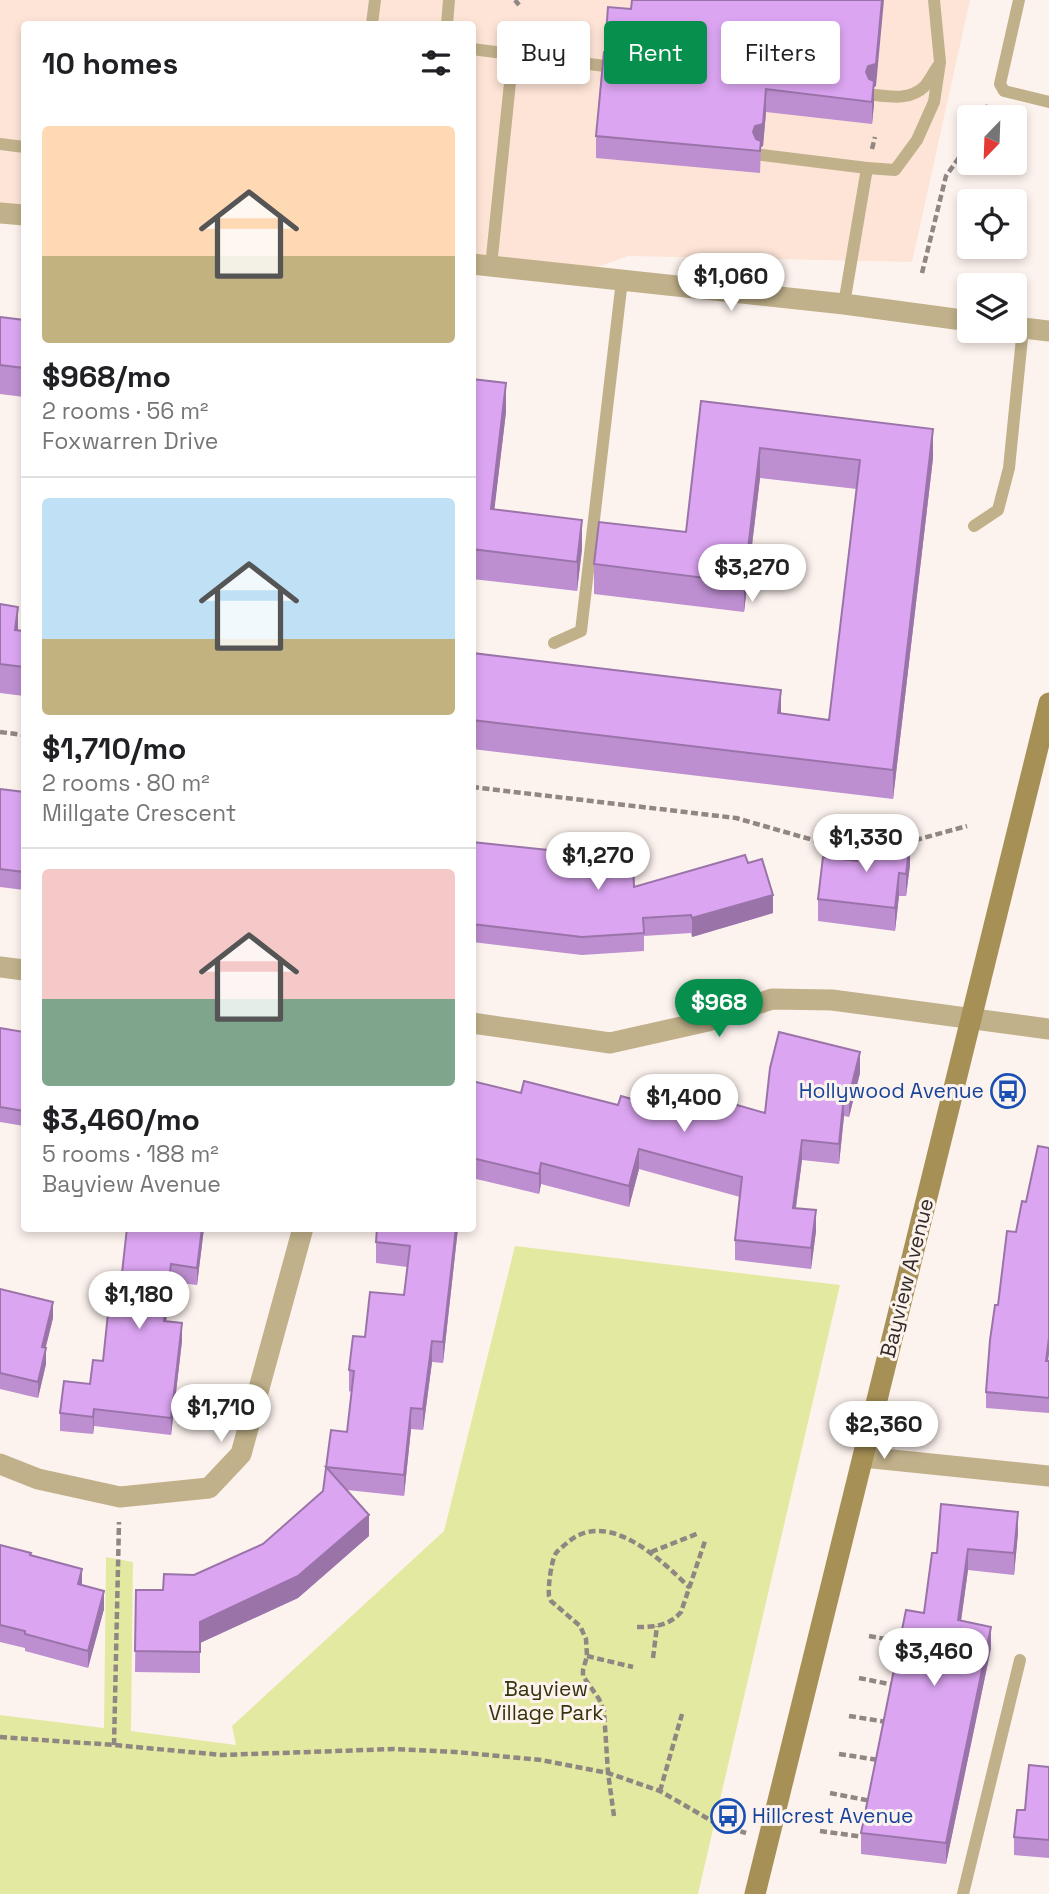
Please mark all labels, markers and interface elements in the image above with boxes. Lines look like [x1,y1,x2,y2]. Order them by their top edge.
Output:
chip: Buy [497,21,590,84]
chip: Rent [604,21,707,84]
chip: Filters [721,21,840,84]
text: 10 homes [42,44,178,83]
icon: filters [417,44,455,82]
north arrow [957,105,1027,175]
map controls [957,105,1027,343]
icon: home [186,171,312,297]
button: locate [957,189,1027,259]
pin: $1,060 [674,254,788,313]
text: $1,060 [694,261,768,291]
button: layers [957,273,1027,343]
text: $968/mo [42,357,171,396]
text: 2 rooms · 56 m² [42,396,208,426]
text: Foxwarren Drive [42,426,219,456]
icon: home [186,543,312,669]
pin: $3,270 [695,544,809,604]
text: $3,270 [714,552,790,582]
text: $1,710/mo [42,729,186,768]
text: 2 rooms · 80 m² [42,768,210,798]
text: Millgate Crescent [42,798,236,828]
pin: $1,330 [809,814,923,874]
text: $1,330 [829,822,903,852]
pin: $1,270 [541,832,655,892]
text: $1,270 [562,840,634,870]
icon: home [186,914,312,1040]
pin: $968 [678,979,760,1039]
text: $968 [691,987,747,1017]
bus stop icon: Hollywood Avenue [989,1072,1027,1110]
pin: $1,400 [627,1074,741,1134]
place label: Hollywood Avenue [799,1077,984,1104]
text: $1,400 [646,1082,722,1112]
text: $3,460/mo [42,1100,200,1139]
text: 5 rooms · 188 m² [42,1139,219,1169]
text: Bayview Avenue [42,1169,221,1199]
street label: Bayview Avenue [874,1195,939,1360]
pin: $1,180 [82,1272,196,1331]
text: $1,180 [105,1279,174,1309]
pin: $1,710 [164,1384,278,1444]
text: $1,710 [187,1392,255,1422]
pin: $2,360 [827,1402,941,1461]
text: $2,360 [845,1409,923,1439]
pin: $3,460 [877,1628,991,1688]
text: $3,460 [895,1636,973,1666]
park label: Bayview Village Park [488,1675,604,1726]
bus stop icon: Hillcrest Avenue [709,1797,747,1835]
place label: Hillcrest Avenue [752,1802,914,1829]

